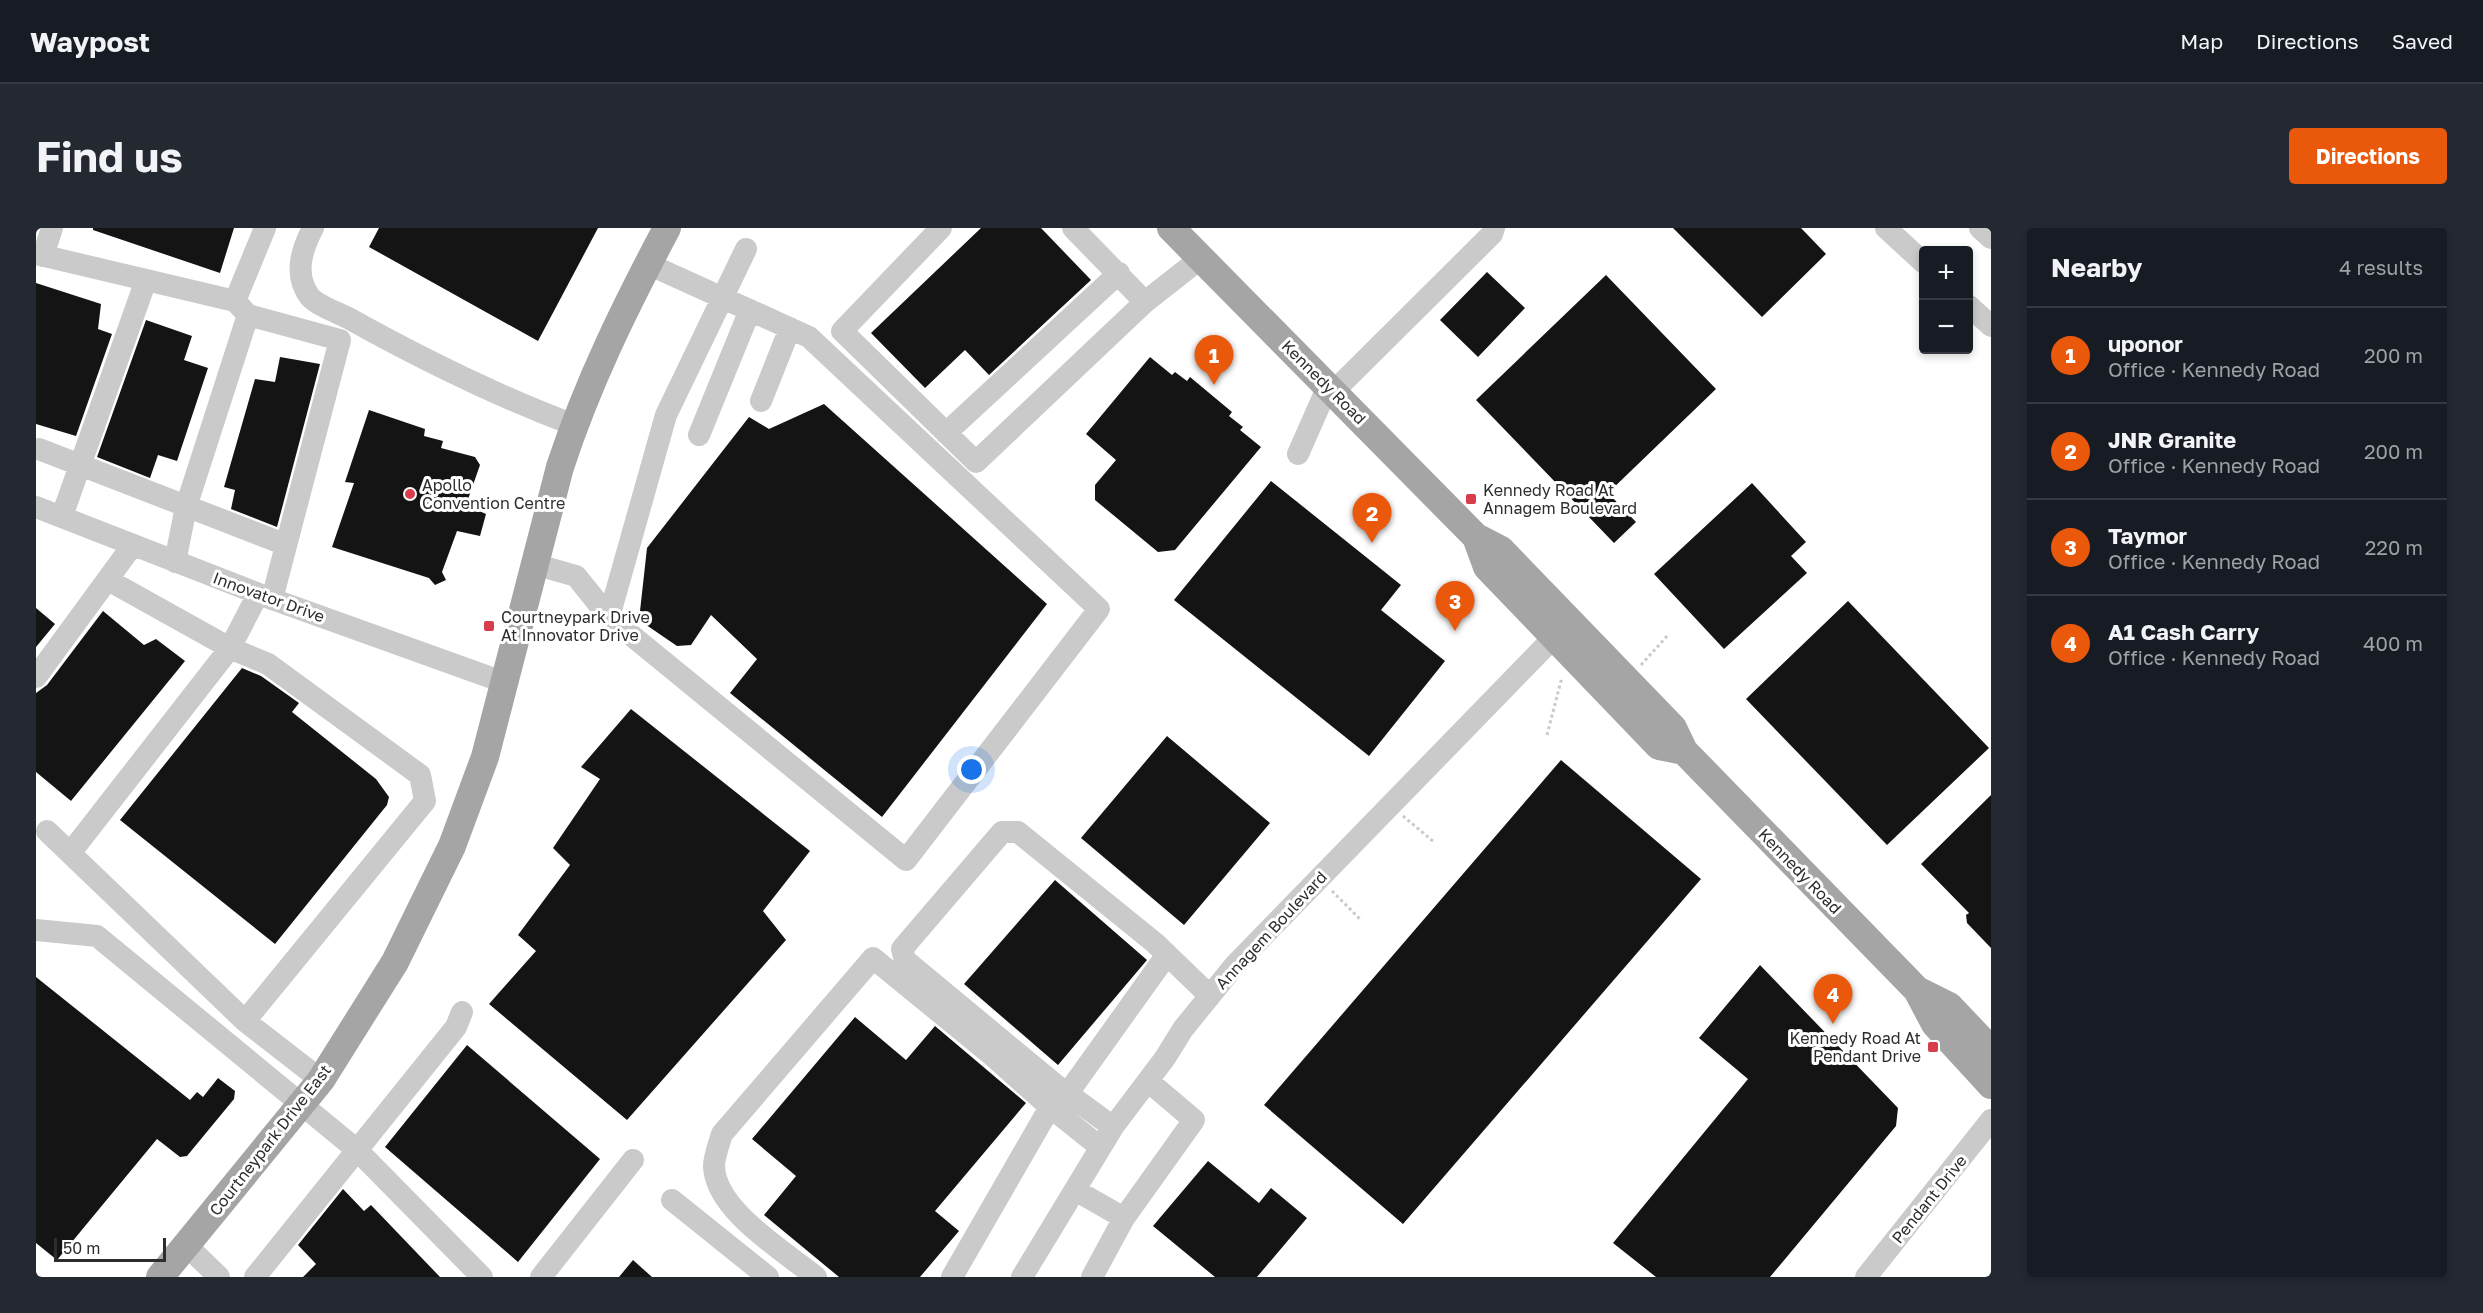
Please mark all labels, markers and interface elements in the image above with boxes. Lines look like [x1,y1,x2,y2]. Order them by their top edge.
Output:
text: Waypost [30,25,150,58]
text: Map [2180,28,2223,54]
text: Directions [2256,28,2359,54]
text: Saved [2392,28,2453,54]
button: Directions [2289,128,2447,184]
text: Find us [36,131,183,181]
map controls [1919,246,1973,354]
button: + [1919,246,1973,300]
text: Nearby [2051,252,2142,283]
text: 4 results [2339,255,2423,279]
button: − [1919,300,1973,354]
text: uponor [2108,330,2183,357]
pin: 1 [1194,336,1234,385]
street label: Kennedy Road [1278,336,1370,428]
text: 1 [2065,343,2076,367]
text: 200 m [2364,343,2423,367]
text: Office · Kennedy Road [2108,357,2320,381]
text: JNR Granite [2108,426,2236,453]
text: 2 [2064,439,2077,463]
text: 200 m [2364,439,2423,463]
text: Office · Kennedy Road [2108,453,2320,477]
place label: Apollo Convention Centre [422,475,565,513]
place label: Kennedy Road At Annagem Boulevard [1483,480,1637,518]
marker: Apollo Convention Centre [403,487,417,501]
marker: Kennedy Road At Annagem Boulevard [1464,492,1478,506]
pin: 2 [1352,494,1392,543]
text: Taymor [2108,522,2187,549]
text: 3 [2064,535,2077,559]
text: 220 m [2365,535,2423,559]
text: Office · Kennedy Road [2108,549,2320,573]
street label: Innovator Drive [210,568,328,626]
pin: 3 [1436,582,1474,631]
place label: Courtneypark Drive At Innovator Drive [501,607,650,645]
text: A1 Cash Carry [2108,618,2259,645]
marker: Courtneypark Drive At Innovator Drive [482,619,496,633]
text: 4 [2064,631,2077,655]
text: 400 m [2363,631,2423,655]
text: Office · Kennedy Road [2108,645,2320,669]
your location [957,755,986,784]
street label: Kennedy Road [1754,824,1846,918]
street label: Annagem Boulevard [1211,867,1331,993]
pin: 4 [1814,974,1852,1024]
place label: Kennedy Road At Pendant Drive [1790,1028,1921,1066]
marker: Kennedy Road At Pendant Drive [1926,1040,1940,1054]
street label: Courtneypark Drive East [205,1060,335,1220]
street label: Pendant Drive [1887,1151,1971,1247]
scale bar [54,1235,166,1262]
text: 50 m [63,1238,100,1258]

